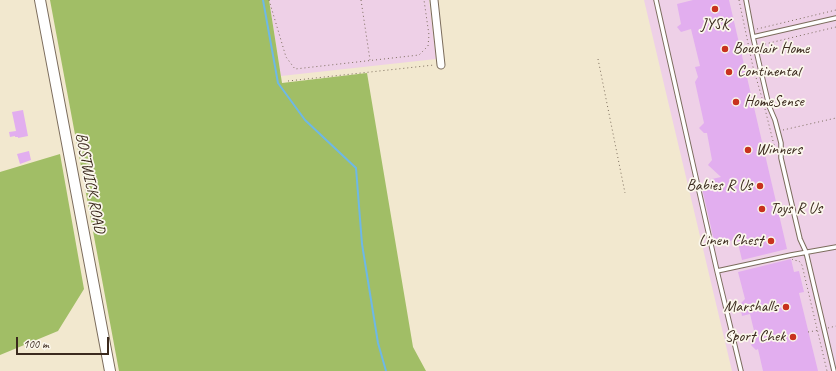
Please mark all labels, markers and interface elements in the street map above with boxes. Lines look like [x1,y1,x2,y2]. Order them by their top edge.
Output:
marker: JYSK [710,4,720,14]
place label: JYSK [701,15,729,35]
place label: Bouclair Home [733,39,809,59]
marker: Bouclair Home [720,44,730,54]
place label: Continental [737,62,800,82]
marker: Continental [724,67,734,77]
place label: HomeSense [744,92,804,112]
marker: HomeSense [731,97,741,107]
street label: BOSTWICK ROAD [71,131,109,235]
place label: Winners [756,140,802,160]
marker: Winners [743,145,753,155]
place label: Babies R Us [686,176,752,196]
marker: Babies R Us [755,181,765,191]
place label: Toys R Us [770,199,822,219]
marker: Toys R Us [757,204,767,214]
place label: Linen Chest [699,231,763,251]
marker: Linen Chest [766,236,776,246]
place label: Marshalls [724,297,778,317]
marker: Marshalls [781,302,791,312]
place label: Sport Chek [725,327,785,347]
scale bar [18,329,111,355]
marker: Sport Chek [788,332,798,342]
text: 100 m [23,336,49,352]

